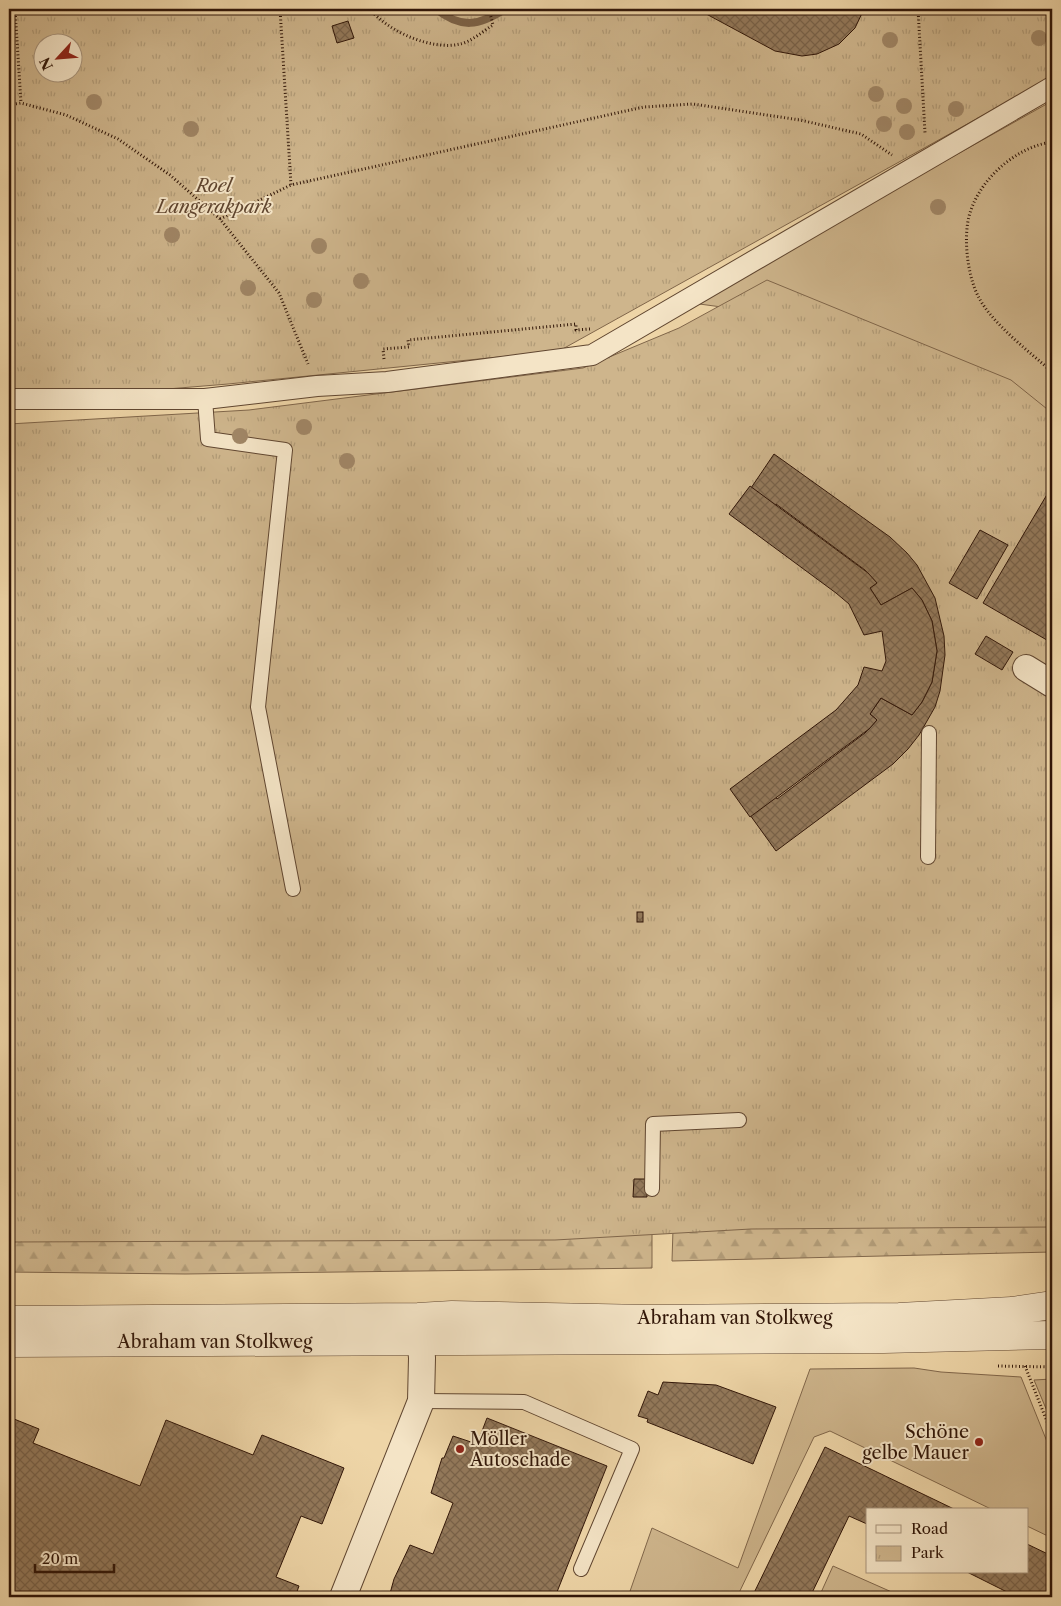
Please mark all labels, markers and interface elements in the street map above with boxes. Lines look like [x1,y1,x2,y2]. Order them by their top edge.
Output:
north arrow [32,32,82,82]
text: N [36,54,57,73]
park label: Roel Langerakpark [154,175,272,218]
street label: Abraham van Stolkweg [636,1307,833,1329]
street label: Abraham van Stolkweg [116,1331,313,1353]
place label: Schöne gelbe Mauer [862,1421,969,1464]
place label: Möller Autoschade [469,1428,571,1471]
marker: Schöne gelbe Mauer [973,1436,985,1448]
marker: Möller Autoschade [454,1443,466,1455]
legend [866,1508,1028,1574]
text: Road [911,1519,948,1538]
scale bar [35,1541,114,1573]
text: Park [911,1543,945,1562]
text: 20 m [42,1549,78,1568]

